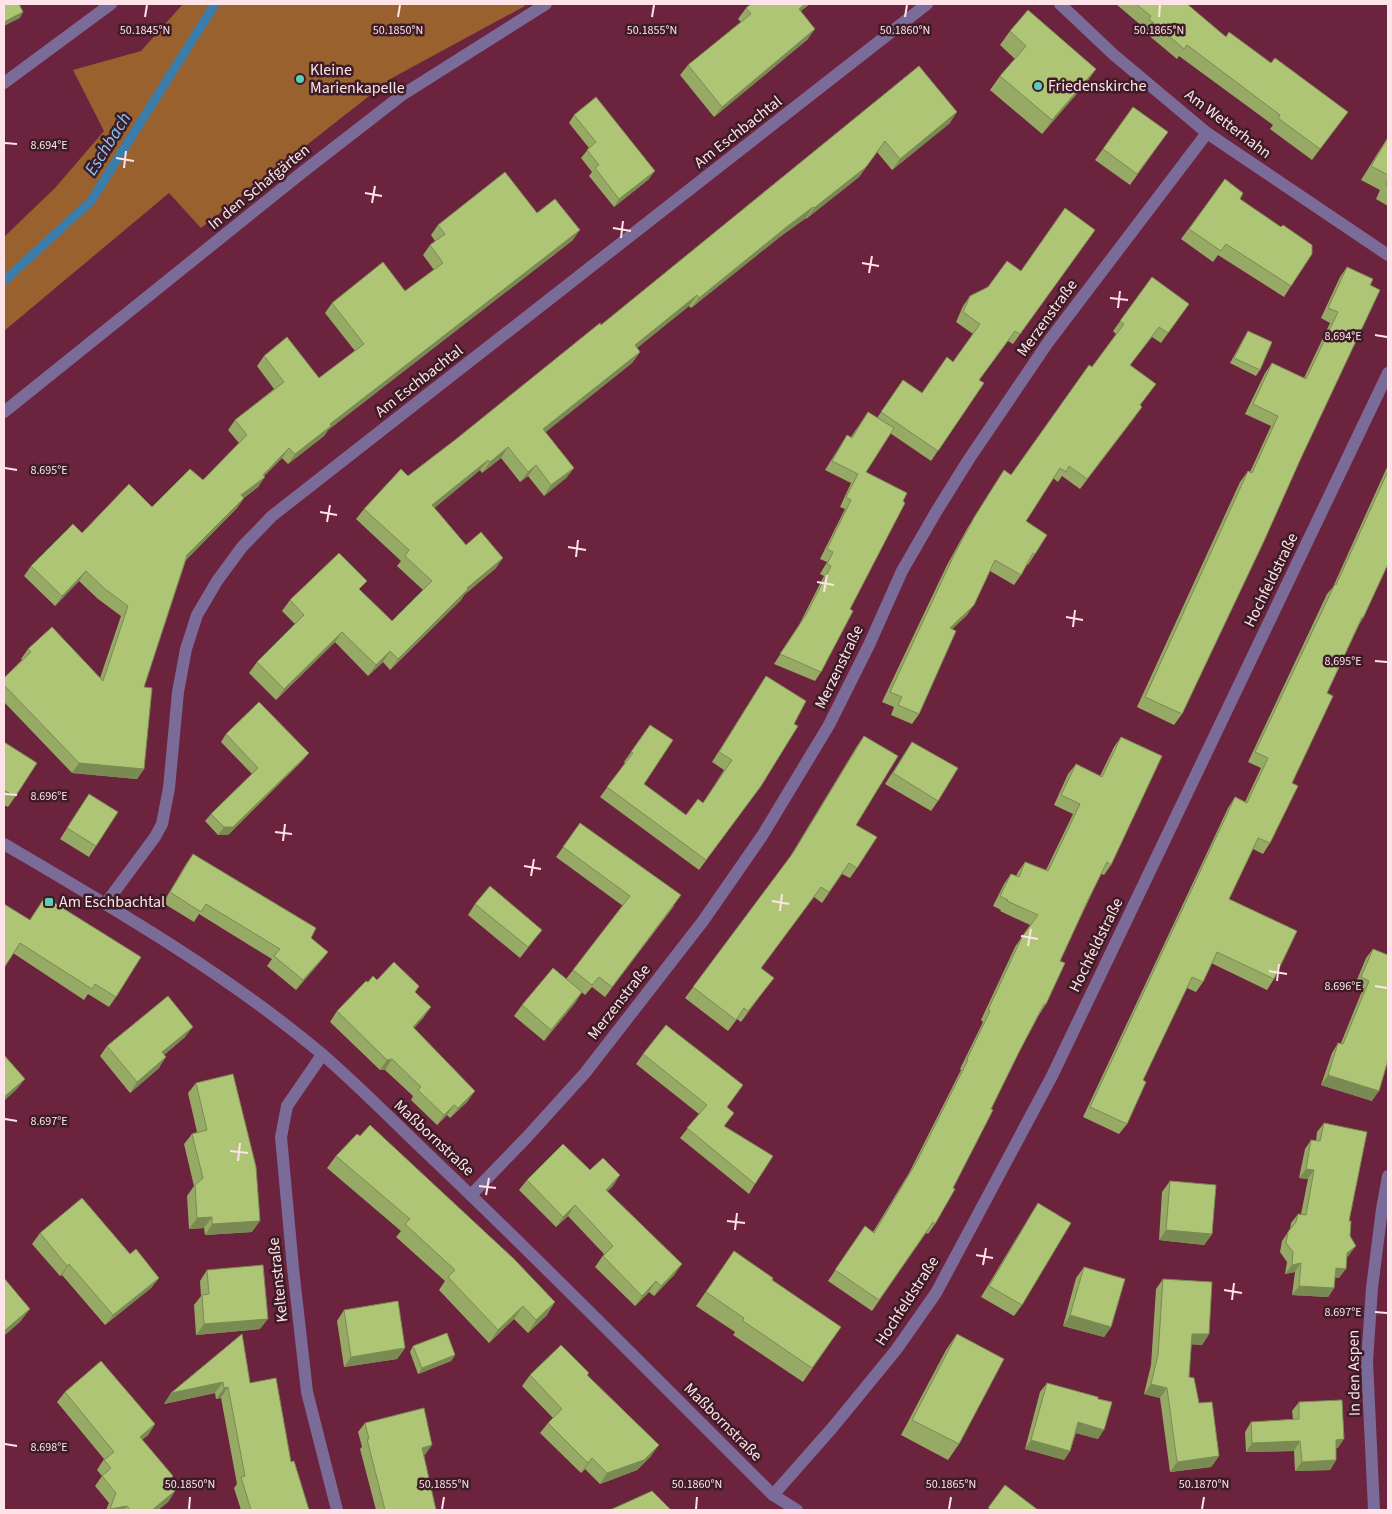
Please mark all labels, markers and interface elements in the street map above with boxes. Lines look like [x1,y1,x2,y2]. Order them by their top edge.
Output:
text: 50.1845°N [120,22,170,39]
text: 50.1850°N [373,22,423,39]
text: 50.1855°N [627,22,677,39]
text: 50.1860°N [880,22,930,39]
text: 50.1865°N [1134,22,1184,39]
place label: Kleine Marienkapelle [310,59,405,99]
marker: Kleine Marienkapelle [294,73,306,85]
place label: Friedenskirche [1048,75,1147,97]
marker: Friedenskirche [1032,80,1044,92]
street label: Am Wetterhahn [1180,84,1276,164]
street label: Am Eschbachtal [689,91,787,173]
water label: Eschbach [79,108,137,180]
text: 8.694°E [30,137,68,154]
street label: In den Schafgärten [203,139,315,235]
street label: Merzenstraße [1011,275,1083,361]
text: 8.694°E [1324,328,1362,345]
street label: Am Eschbachtal [370,340,468,422]
text: 8.695°E [30,462,68,479]
street label: Hochfeldstraße [1239,529,1303,631]
street label: Merzenstraße [809,621,869,713]
text: 8.695°E [1324,653,1362,670]
text: 8.696°E [30,788,68,805]
place label: Am Eschbachtal [59,891,165,913]
street label: Hochfeldstraße [1064,894,1128,996]
marker: Am Eschbachtal [43,896,55,908]
street label: Merzenstraße [582,959,656,1044]
text: 8.696°E [1324,978,1362,995]
street label: Maßbornstraße [389,1095,479,1181]
text: 8.697°E [30,1113,68,1130]
street label: Keltenstraße [263,1236,293,1324]
street label: Hochfeldstraße [870,1252,944,1350]
text: 8.697°E [1324,1304,1362,1321]
street label: In den Aspen [1342,1330,1366,1416]
street label: Maßbornstraße [679,1378,767,1466]
text: 8.698°E [30,1439,68,1456]
text: 50.1850°N [165,1476,215,1493]
text: 50.1855°N [419,1476,469,1493]
text: 50.1860°N [672,1476,722,1493]
text: 50.1865°N [926,1476,976,1493]
text: 50.1870°N [1179,1476,1229,1493]

